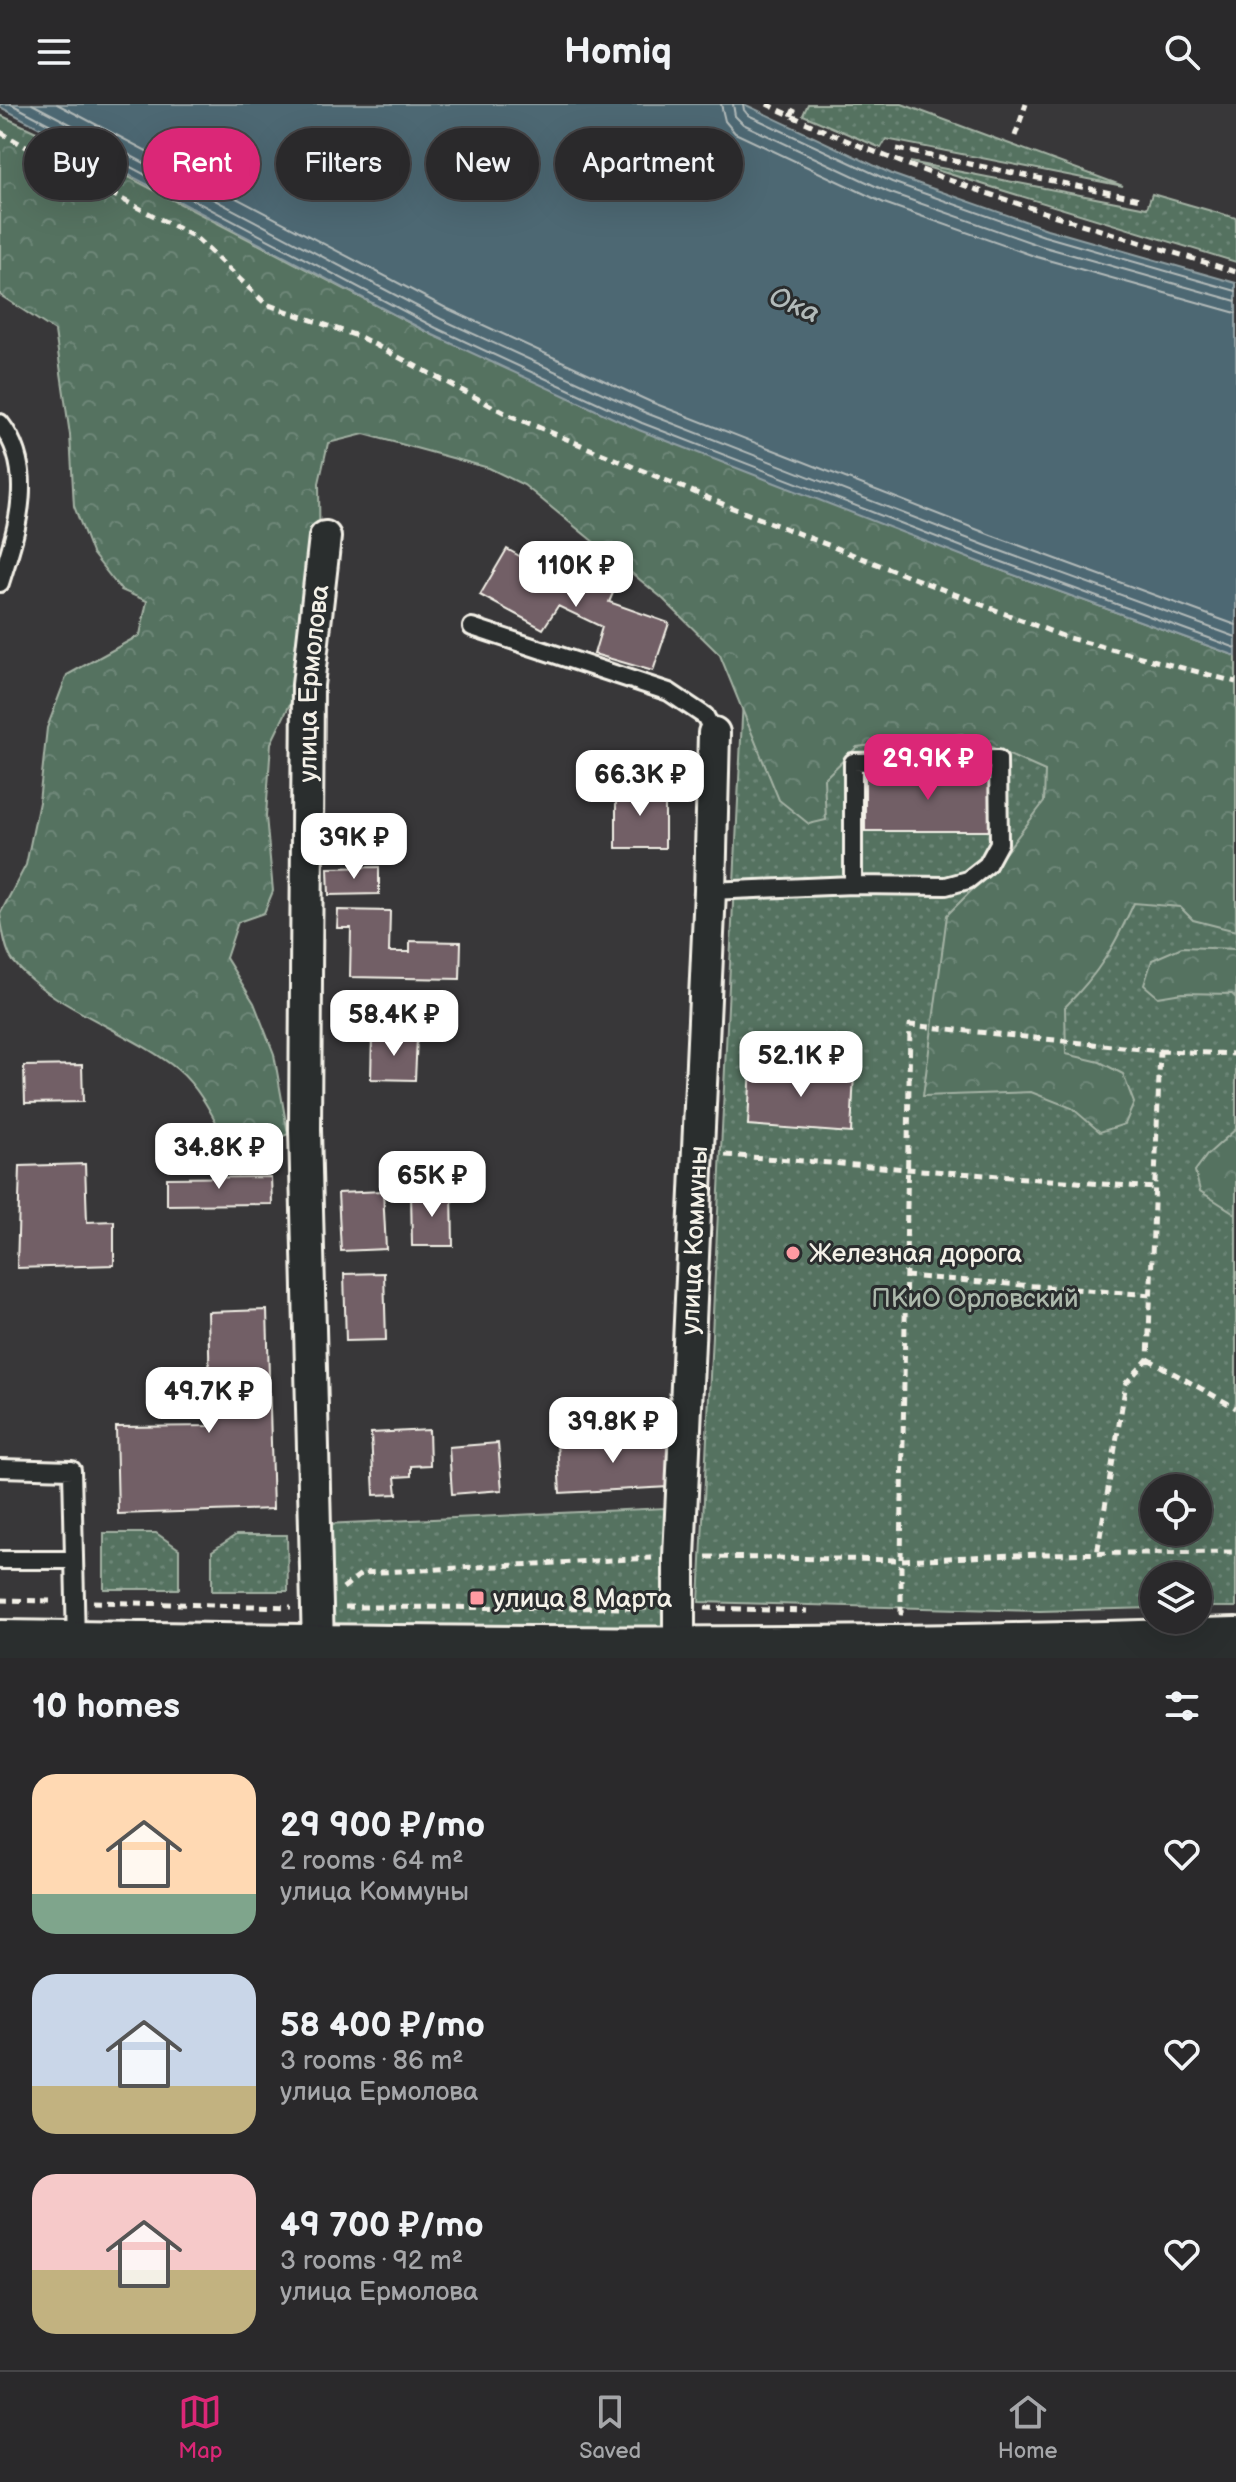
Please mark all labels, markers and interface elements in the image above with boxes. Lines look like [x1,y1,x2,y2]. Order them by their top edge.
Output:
icon: menu [32,30,76,74]
icon: search [1160,30,1204,74]
text: Homiq [564,31,672,74]
chip: Buy [24,128,127,200]
chip: Rent [143,128,260,200]
chip: Filters [276,128,410,200]
chip: New [426,128,539,200]
chip: Apartment [555,128,743,200]
water label: Ока [764,280,825,331]
pin: 110K ₽ [511,541,641,609]
text: 110K ₽ [537,551,615,582]
street label: улица Ермолова [293,583,336,783]
pin: 29.9K ₽ [854,734,1002,802]
text: 29.9K ₽ [882,744,974,775]
pin: 66.3K ₽ [566,750,714,818]
text: 66.3K ₽ [594,760,686,791]
pin: 39K ₽ [298,813,410,881]
text: 39K ₽ [319,823,389,854]
pin: 58.4K ₽ [320,990,468,1058]
text: 58.4K ₽ [348,1000,440,1031]
pin: 52.1K ₽ [727,1031,875,1099]
text: 52.1K ₽ [757,1041,845,1072]
pin: 34.8K ₽ [145,1123,293,1191]
text: 34.8K ₽ [173,1133,265,1164]
street label: улица Коммуны [675,1145,715,1336]
pin: 65K ₽ [376,1151,488,1219]
text: 65K ₽ [397,1161,467,1192]
place label: Железная дорога [809,1239,1022,1270]
marker: Железная дорога [784,1244,802,1262]
park label: ПКиО Орловский [871,1284,1079,1315]
pin: 49.7K ₽ [135,1367,283,1435]
text: 49.7K ₽ [164,1377,254,1408]
pin: 39.8K ₽ [539,1397,687,1465]
text: 39.8K ₽ [567,1407,659,1438]
map controls [1140,1474,1212,1634]
button: locate [1140,1474,1212,1546]
button: layers [1140,1562,1212,1634]
place label: улица 8 Марта [493,1584,672,1615]
marker: улица 8 Марта [468,1589,486,1607]
icon: filters [1160,1684,1204,1728]
text: 10 homes [32,1686,180,1727]
text: 29 900 ₽/mo [280,1805,485,1846]
icon: home [96,1806,192,1902]
icon: heart [1160,1832,1204,1876]
text: 2 rooms · 64 m² [280,1846,464,1877]
text: улица Коммуны [280,1877,469,1908]
text: 58 400 ₽/mo [280,2005,485,2046]
icon: home [96,2006,192,2102]
icon: heart [1160,2032,1204,2076]
text: 3 rooms · 86 m² [280,2046,464,2077]
text: улица Ермолова [280,2077,478,2108]
text: 49 700 ₽/mo [280,2205,484,2246]
icon: home [96,2206,192,2302]
icon: heart [1160,2232,1204,2276]
text: 3 rooms · 92 m² [280,2246,463,2277]
text: улица Ермолова [280,2277,478,2308]
tab: Map [178,2390,223,2465]
tab: Saved [579,2390,641,2465]
tab: Home [998,2390,1058,2465]

